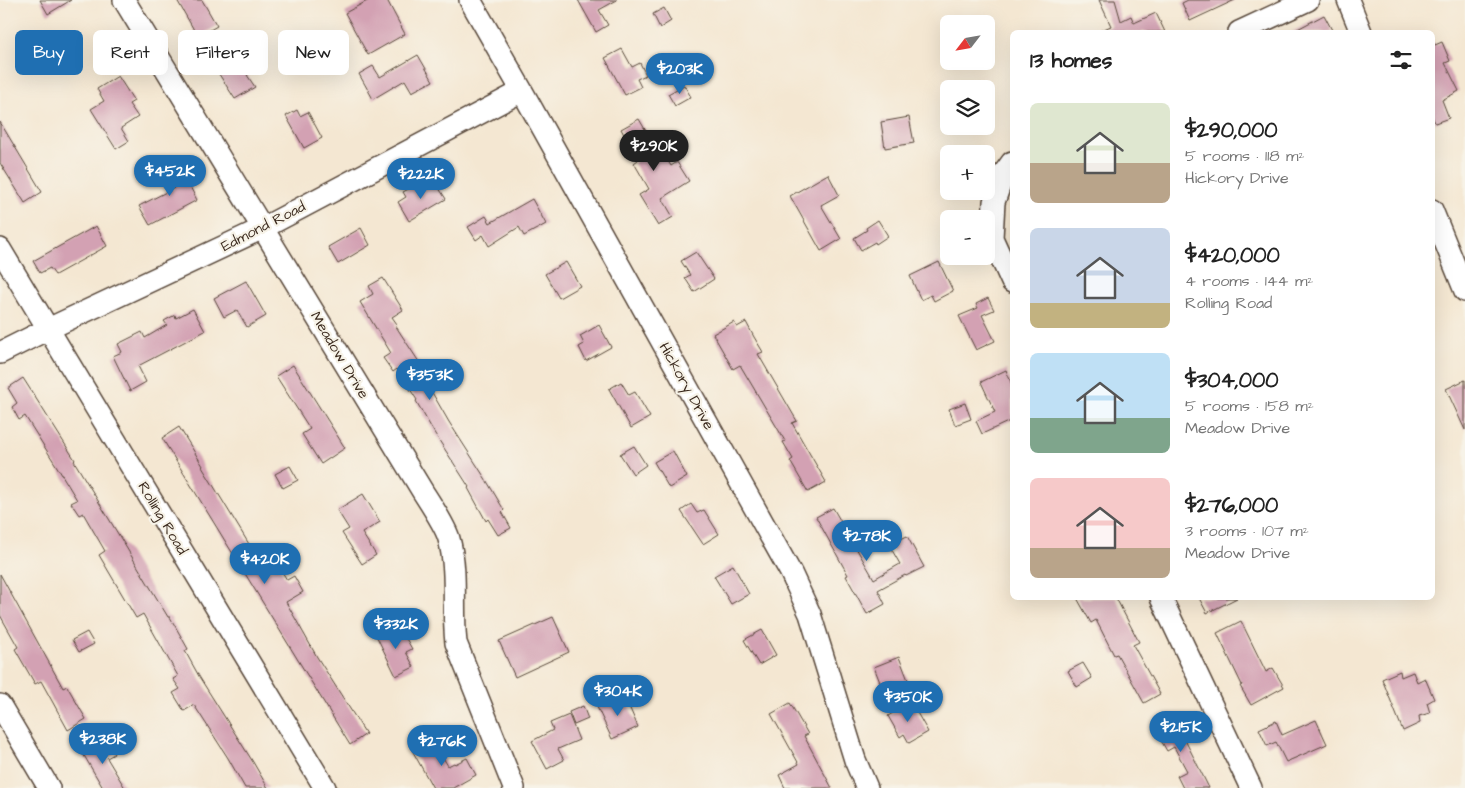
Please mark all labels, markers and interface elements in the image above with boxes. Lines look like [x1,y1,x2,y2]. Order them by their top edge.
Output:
north arrow [940,15,995,70]
map controls [940,15,995,265]
chip: Buy [15,30,83,75]
chip: Rent [93,30,168,75]
chip: Filters [178,30,268,75]
chip: New [278,30,349,75]
text: 13 homes [1030,46,1112,75]
icon: filters [1387,46,1415,74]
pin: $203K [645,52,715,95]
text: $203K [657,58,703,80]
button: layers [940,80,995,135]
text: $290,000 [1185,116,1277,145]
icon: home [1070,123,1130,183]
pin: $290K [619,130,689,172]
text: $290K [631,135,677,157]
button: + [940,145,995,200]
text: 5 rooms · 118 m² [1185,145,1304,167]
pin: $452K [135,154,205,197]
pin: $222K [386,158,456,200]
text: $452K [145,160,195,182]
text: $222K [398,163,444,185]
text: Hickory Drive [1185,167,1289,189]
street label: Edmond Road [217,196,309,257]
button: − [940,210,995,265]
text: $420,000 [1185,241,1280,270]
icon: home [1070,248,1130,308]
text: 4 rooms · 144 m² [1185,270,1313,292]
text: Rolling Road [1185,292,1272,314]
street label: Meadow Drive [305,308,374,403]
street label: Hickory Drive [653,339,719,434]
pin: $353K [395,358,465,401]
text: $353K [407,364,453,386]
text: $304,000 [1185,366,1278,395]
icon: home [1070,373,1130,433]
text: 5 rooms · 158 m² [1185,395,1314,417]
text: Meadow Drive [1185,417,1290,439]
street label: Rolling Road [132,478,193,560]
text: $276,000 [1185,491,1278,520]
icon: home [1070,498,1130,558]
pin: $278K [832,520,902,562]
text: 3 rooms · 107 m² [1185,520,1309,542]
text: $278K [843,525,891,547]
pin: $420K [230,542,300,585]
text: Meadow Drive [1185,542,1290,564]
text: $420K [241,548,289,570]
pin: $332K [361,608,431,650]
text: $332K [374,613,418,635]
pin: $304K [583,674,653,717]
text: $304K [594,680,642,702]
pin: $350K [873,680,943,723]
text: $350K [884,686,932,708]
pin: $215K [1146,710,1216,753]
text: $215K [1160,716,1202,738]
pin: $238K [68,722,138,765]
pin: $276K [407,724,477,767]
text: $238K [80,728,126,750]
text: $276K [418,730,466,752]

